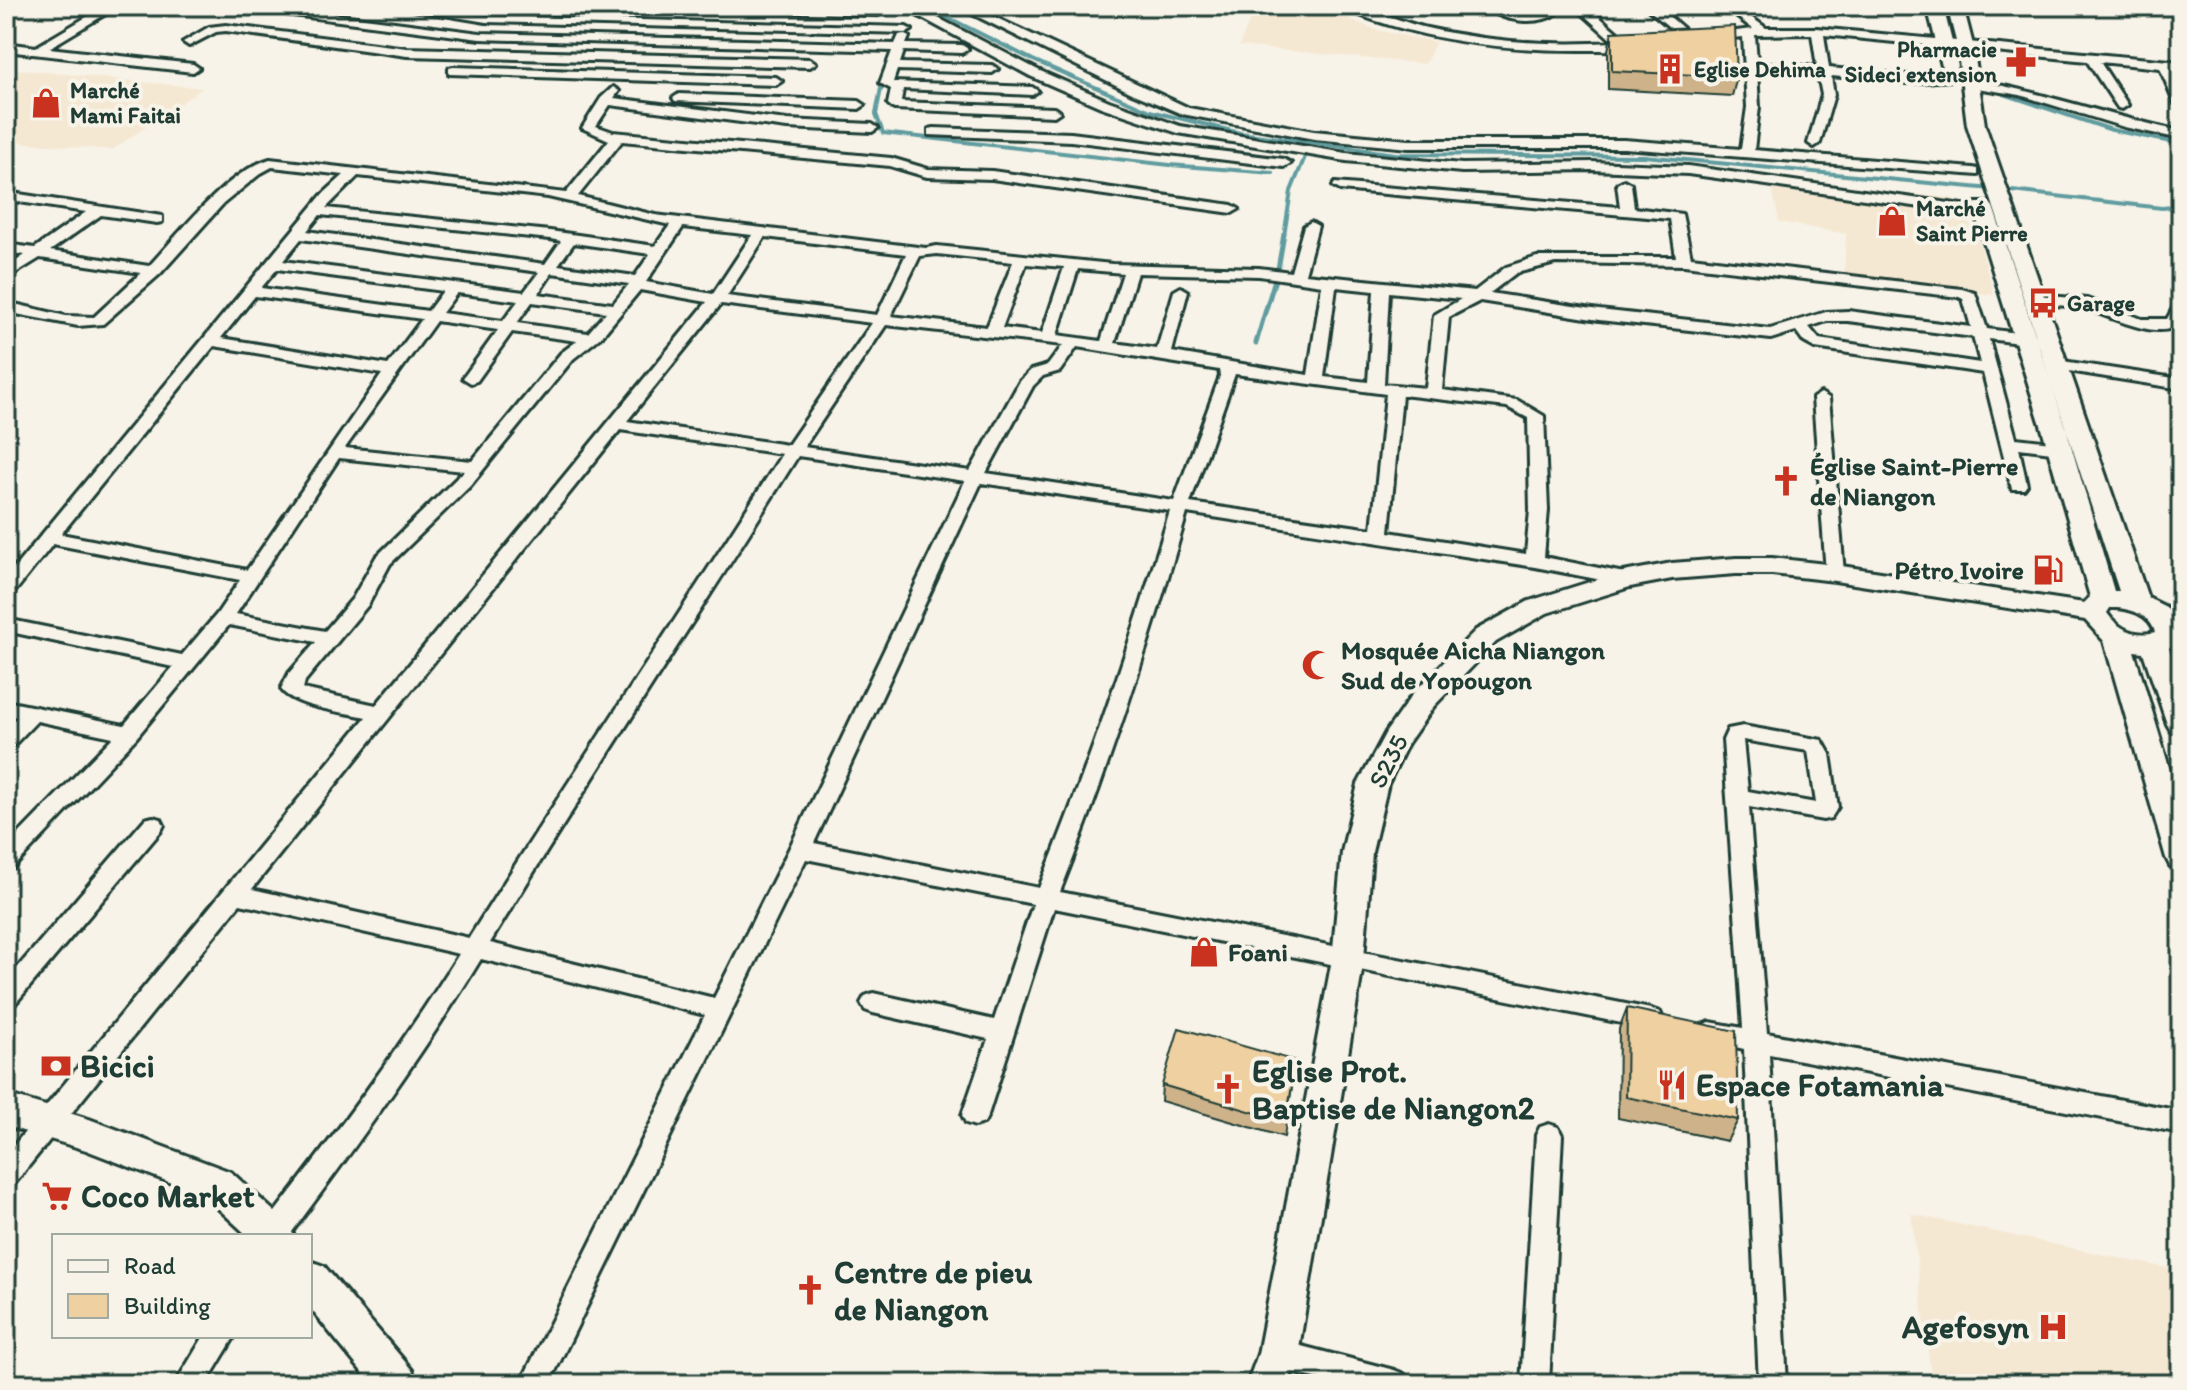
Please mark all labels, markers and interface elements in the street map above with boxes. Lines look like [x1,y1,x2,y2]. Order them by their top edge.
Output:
place label: Pharmacie Sideci extension [1845,36,1998,88]
pharmacy icon: Pharmacie Sideci extension [2004,45,2038,79]
building icon: Eglise Dehima [1653,52,1687,86]
place label: Eglise Dehima [1694,56,1826,83]
place label: Marché Mami Faitai [70,77,181,129]
shop icon: Marché Mami Faitai [29,86,63,120]
place label: Marché Saint Pierre [1916,195,2028,247]
shop icon: Marché Saint Pierre [1875,204,1909,238]
bus stop icon: Garage [2026,286,2060,320]
place label: Garage [2067,290,2135,317]
place label: Église Saint-Pierre de Niangon [1810,450,2018,512]
church icon: Église Saint-Pierre de Niangon [1769,464,1803,498]
fuel station icon: Pétro Ivoire [2031,553,2065,587]
place label: Pétro Ivoire [1895,554,2024,586]
place label: Mosquée Aicha Niangon Sud de Yopougon [1341,634,1605,696]
mosque icon: Mosquée Aicha Niangon Sud de Yopougon [1300,648,1334,682]
street label: S235 [1361,729,1415,793]
shop icon: Foani [1187,935,1221,969]
place label: Foani [1228,936,1288,968]
place label: Bicici [80,1047,155,1085]
bank icon: Bicici [39,1049,73,1083]
place label: Eglise Prot. Baptise de Niangon2 [1252,1052,1535,1127]
place label: Espace Fotamania [1696,1066,1944,1104]
restaurant icon: Espace Fotamania [1655,1068,1689,1102]
church icon: Eglise Prot. Baptise de Niangon2 [1211,1072,1245,1106]
place label: Coco Market [81,1177,255,1215]
supermarket icon: Coco Market [40,1179,74,1213]
legend [52,1234,312,1338]
text: Road [124,1251,176,1280]
place label: Centre de pieu de Niangon [834,1253,1032,1328]
church icon: Centre de pieu de Niangon [793,1273,827,1307]
text: Building [124,1291,211,1320]
place label: Agefosyn [1901,1308,2030,1346]
hospital icon: Agefosyn [2036,1310,2070,1344]

